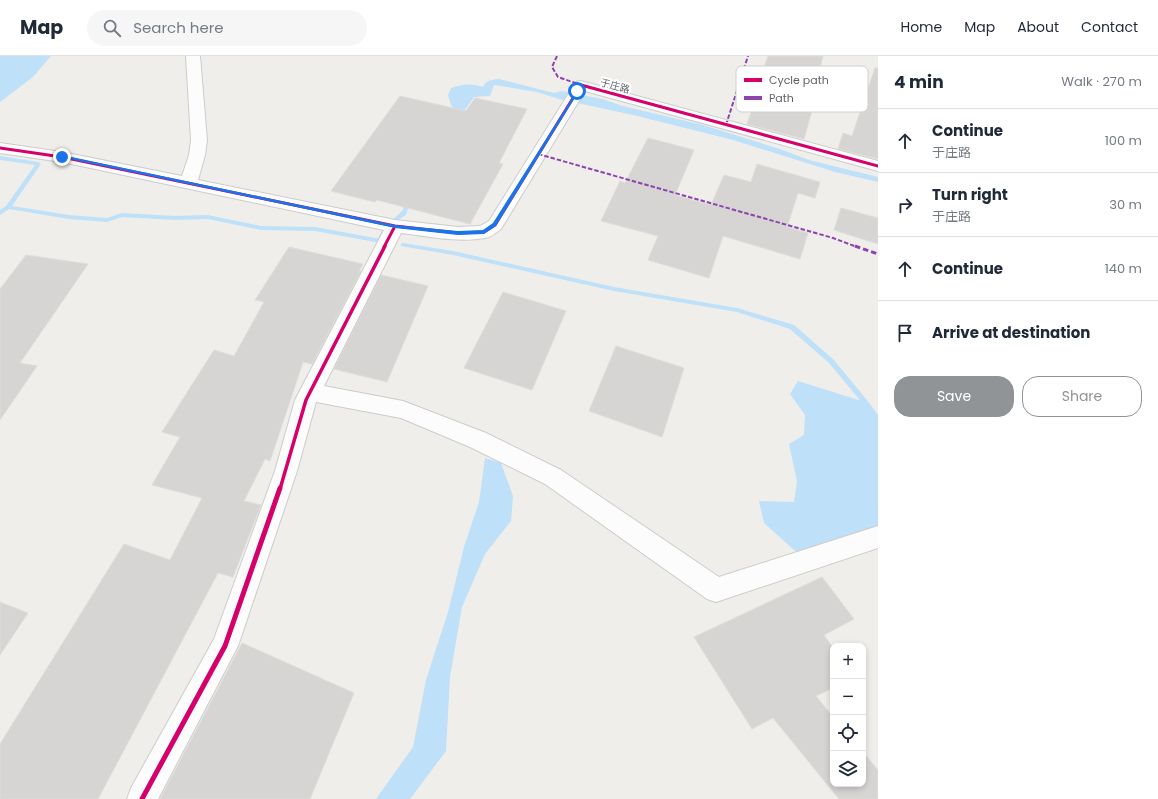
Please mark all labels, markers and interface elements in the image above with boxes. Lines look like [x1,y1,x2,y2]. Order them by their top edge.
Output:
search box [87,10,367,46]
text: Map [20,14,63,41]
icon: search [101,17,123,39]
text: Search here [133,17,224,38]
text: Home [900,17,942,37]
text: Map [964,17,995,37]
text: About [1017,17,1059,37]
text: Contact [1081,17,1138,37]
legend [736,66,868,112]
text: 4 min [894,70,944,94]
text: Cycle path [769,72,829,88]
text: Walk · 270 m [1061,72,1142,91]
street label: 于庄路 [599,75,631,97]
route start [568,82,586,100]
text: Path [769,90,794,106]
text: Continue [932,120,1003,141]
icon: ahead [894,130,916,152]
text: 100 m [1105,131,1142,150]
text: 于庄路 [932,143,971,162]
route end [53,148,71,166]
text: Turn right [932,184,1008,205]
icon: right [894,194,916,216]
text: 30 m [1109,195,1142,214]
text: 于庄路 [932,207,971,226]
icon: ahead [894,258,916,280]
text: Continue [932,258,1003,279]
text: 140 m [1105,259,1142,278]
icon: arrive [894,322,916,344]
text: Arrive at destination [932,322,1090,343]
button: Save [894,376,1014,417]
button: Share [1022,376,1142,417]
map controls [830,643,866,787]
button: + [830,643,866,679]
button: − [830,679,866,715]
button: locate [830,715,866,751]
button: layers [830,751,866,787]

